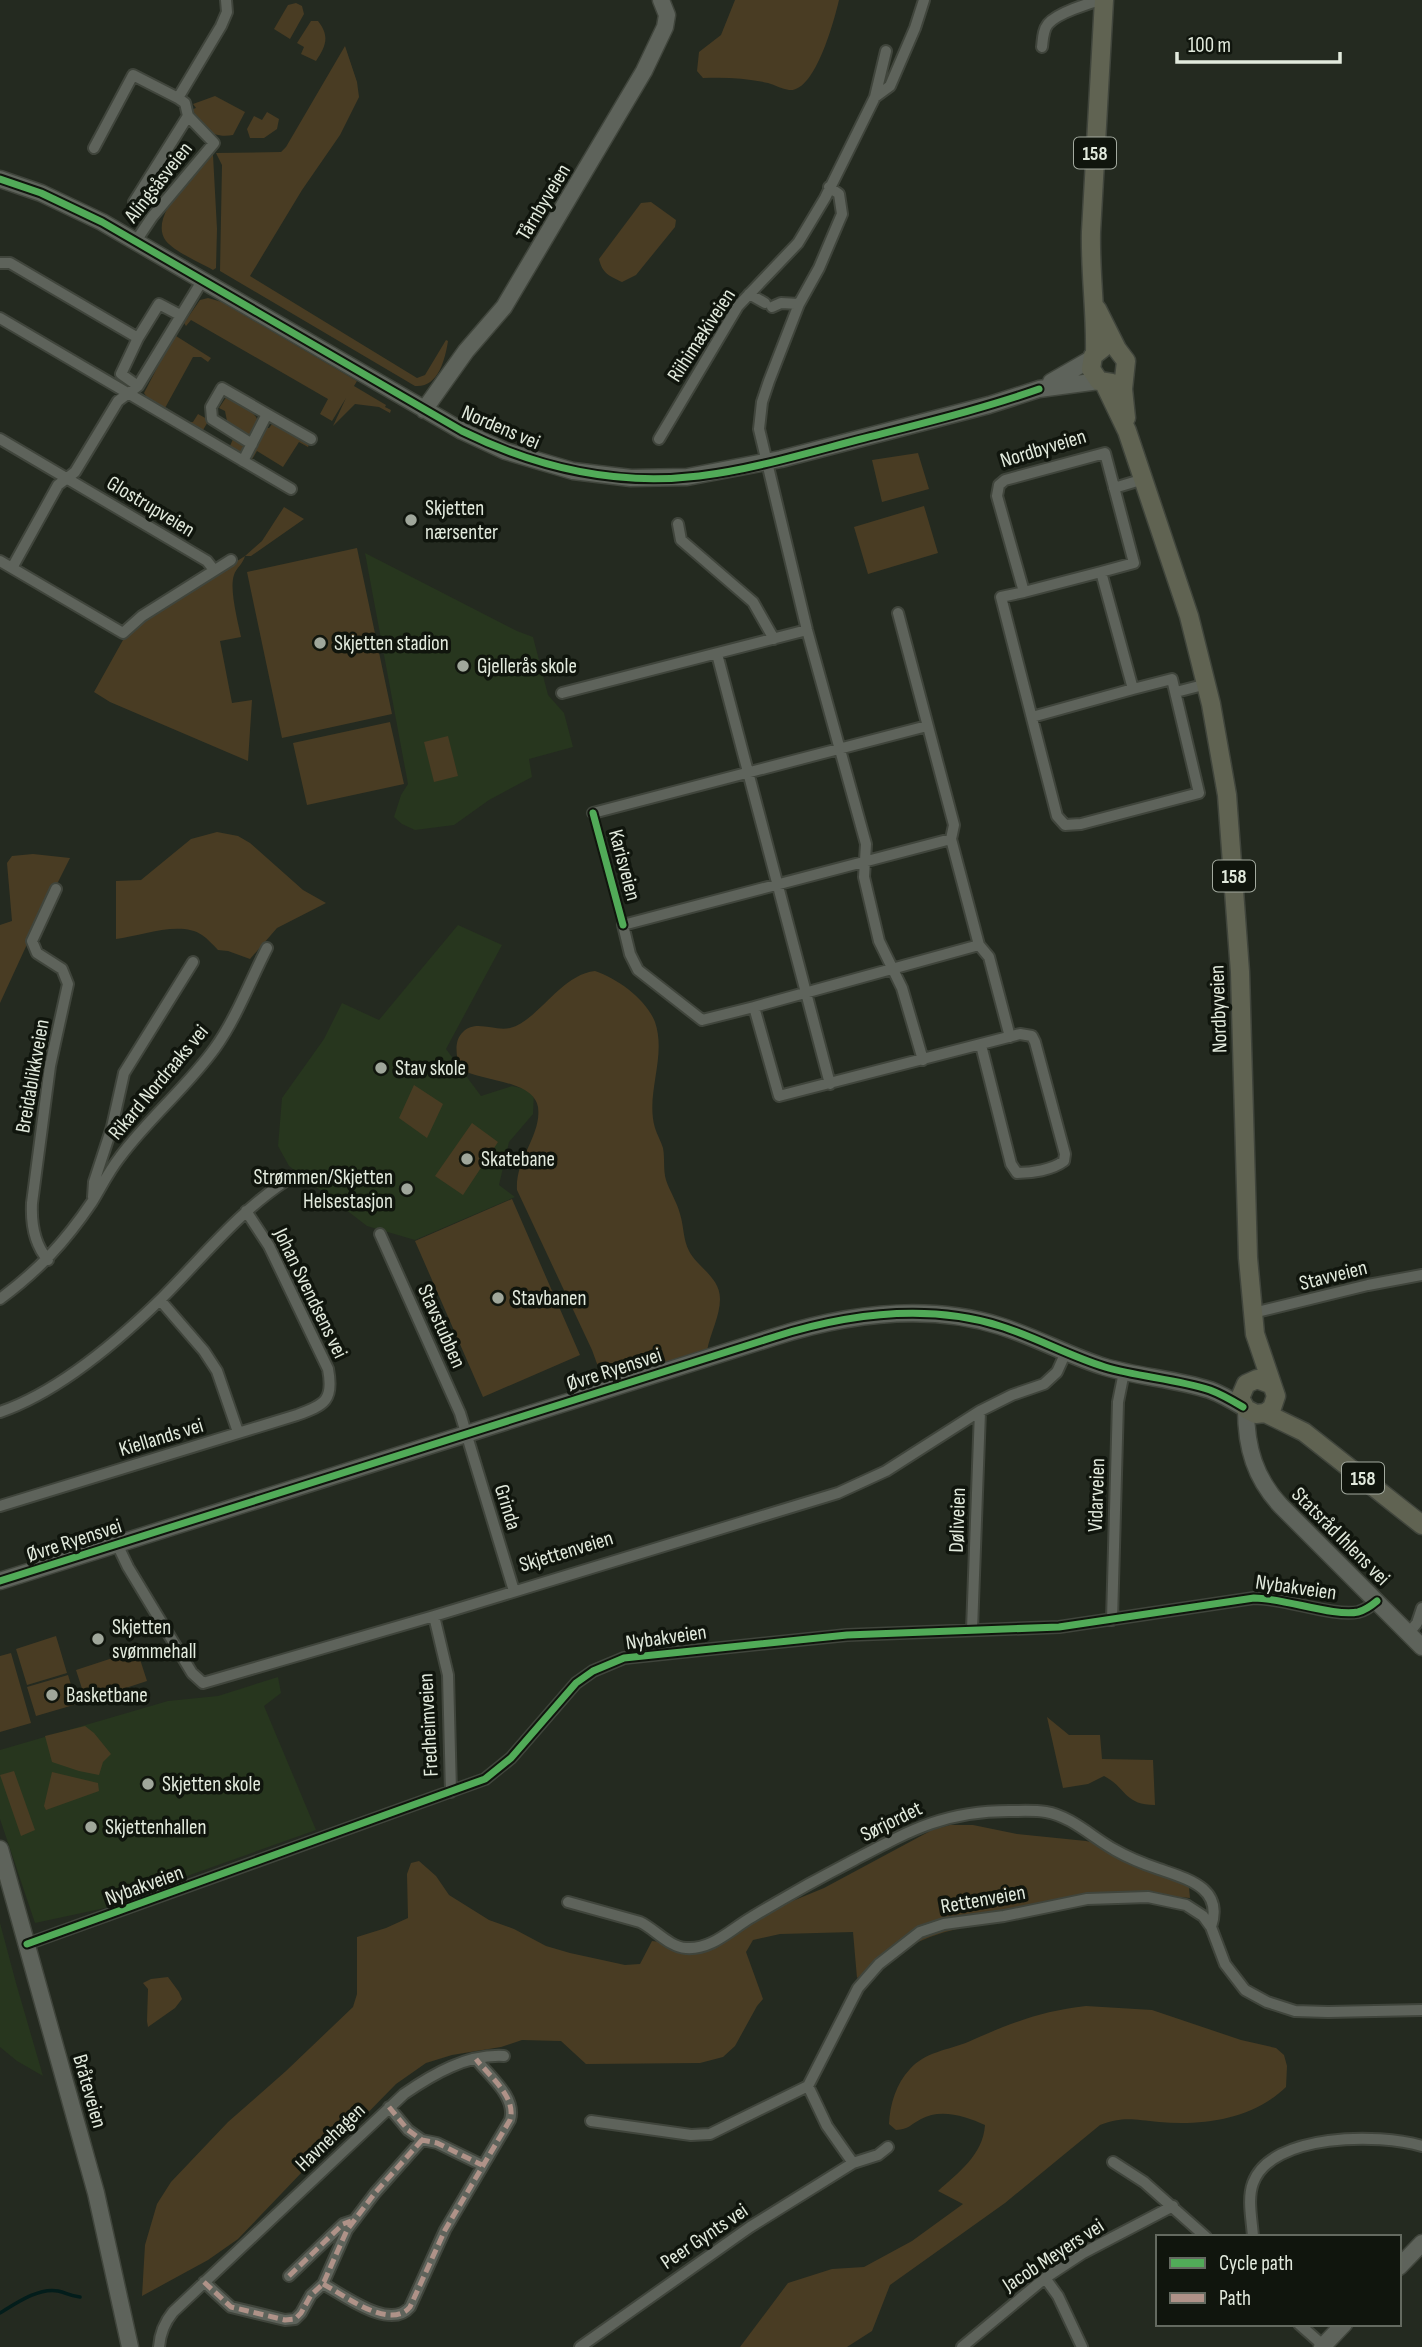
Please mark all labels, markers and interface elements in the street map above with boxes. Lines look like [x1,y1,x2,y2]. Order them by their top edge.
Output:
scale bar [1177,21,1340,65]
text: 100 m [1188,33,1231,58]
street label: Alingsåsveien [118,137,198,228]
road number: 158 [1074,138,1116,168]
street label: Tårnbyveien [511,160,576,245]
street label: Riihimækiveien [662,284,741,387]
street label: Nordens vei [458,400,544,455]
street label: Nordbyveien [997,424,1089,473]
street label: Glostrupveien [102,470,199,542]
place label: Skjetten nærsenter [425,496,498,545]
marker: Skjetten nærsenter [403,512,419,528]
place label: Skjetten stadion [334,631,449,656]
marker: Skjetten stadion [312,635,328,651]
place label: Gjellerås skole [477,654,577,679]
marker: Gjellerås skole [455,658,471,674]
street label: Karisveien [603,827,646,903]
road number: 158 [1213,860,1255,891]
street label: Nordbyveien [1204,964,1233,1054]
street label: Breidablikkveien [10,1017,55,1135]
street label: Rikard Nordraaks vei [103,1020,214,1145]
place label: Stav skole [395,1056,466,1081]
marker: Stav skole [373,1060,389,1076]
place label: Skatebane [481,1147,555,1172]
marker: Skatebane [459,1151,475,1167]
place label: Strømmen/Skjetten Helsestasjon [253,1165,393,1214]
marker: Strømmen/Skjetten Helsestasjon [399,1181,415,1197]
street label: Johan Svendsens vei [268,1223,353,1362]
street label: Stavveien [1297,1255,1370,1296]
street label: Stavstubben [412,1280,471,1372]
place label: Stavbanen [512,1286,587,1311]
marker: Stavbanen [490,1290,506,1306]
street label: Øvre Ryensvei [563,1342,665,1397]
street label: Kiellands vei [116,1413,206,1462]
street label: Vidarveien [1083,1458,1110,1533]
road number: 158 [1342,1462,1384,1494]
street label: Grinda [489,1481,526,1533]
street label: Statsråd Ihlens vei [1286,1482,1395,1591]
street label: Døliveien [944,1487,971,1553]
street label: Øvre Ryensvei [23,1513,125,1568]
street label: Skjettenveien [516,1525,616,1578]
street label: Nybakveien [1254,1569,1338,1606]
place label: Skjetten svømmehall [112,1615,196,1664]
street label: Nybakveien [624,1619,708,1656]
marker: Skjetten svømmehall [90,1631,106,1647]
street label: Fredheimveien [413,1673,444,1777]
place label: Basketbane [66,1683,148,1708]
marker: Basketbane [44,1687,60,1703]
place label: Skjetten skole [162,1772,261,1797]
marker: Skjetten skole [140,1776,156,1792]
street label: Sørjordet [856,1796,926,1847]
place label: Skjettenhallen [105,1815,207,1840]
marker: Skjettenhallen [83,1819,99,1835]
street label: Nybakveien [102,1860,187,1911]
street label: Rettenveien [939,1880,1027,1919]
street label: Bråteveien [67,2051,112,2131]
street label: Havnehagen [290,2098,370,2177]
street label: Peer Gynts vei [656,2198,753,2275]
street label: Jacob Meyers vei [997,2213,1109,2298]
legend [1156,2235,1401,2326]
text: Cycle path [1219,2251,1293,2276]
text: Path [1219,2286,1251,2311]

